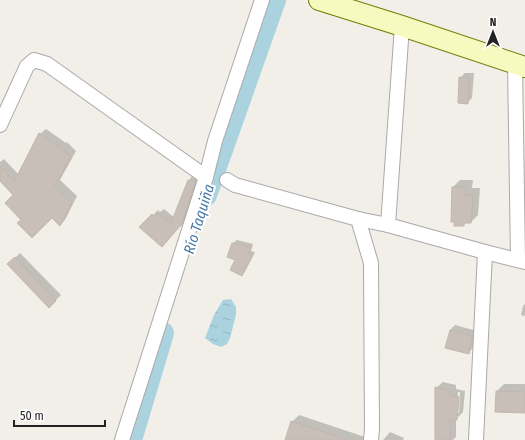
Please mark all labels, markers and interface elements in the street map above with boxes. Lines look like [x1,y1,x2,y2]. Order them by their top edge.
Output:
north arrow [473,12,513,52]
text: N [490,16,496,29]
water label: Río Taquiña [180,182,218,256]
scale bar [14,402,105,428]
text: 50 m [20,409,44,423]

